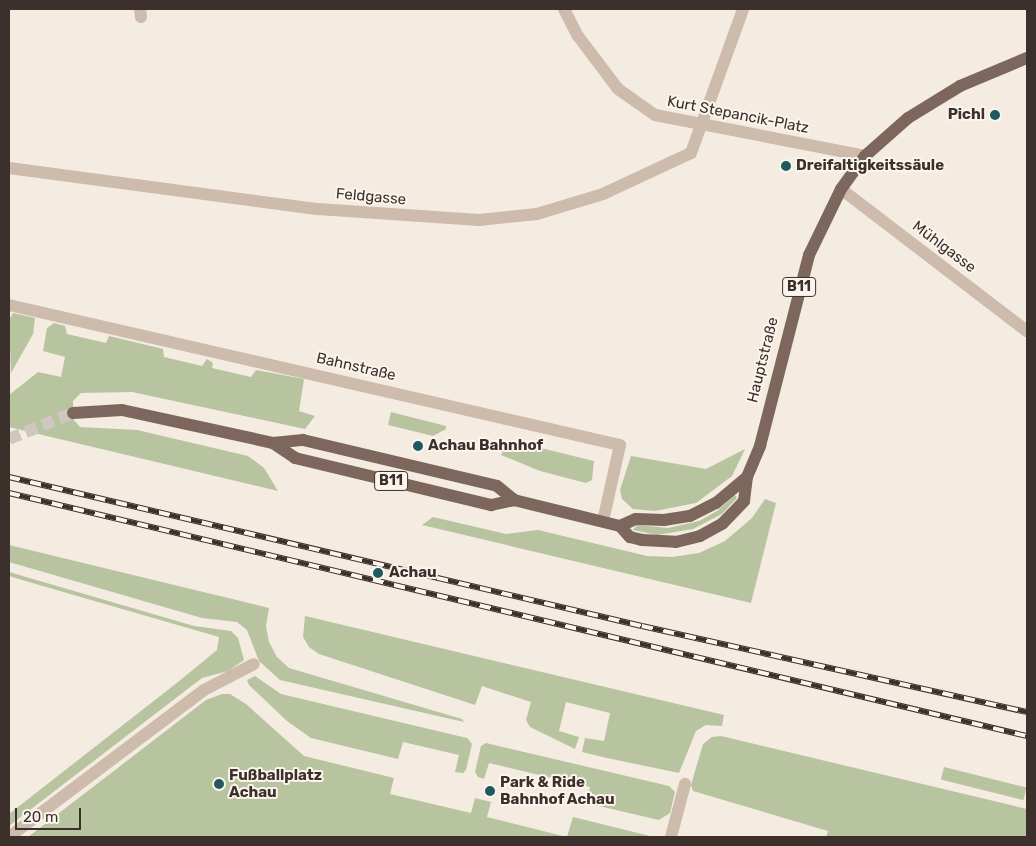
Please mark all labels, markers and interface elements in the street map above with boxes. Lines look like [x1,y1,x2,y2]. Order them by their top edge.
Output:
street label: Kurt Stepancik-Platz [666,92,810,138]
place label: Pichl [948,106,985,124]
marker: Pichl [989,109,1001,121]
place label: Dreifaltigkeitssäule [796,157,944,175]
marker: Dreifaltigkeitssäule [780,160,792,172]
street label: Feldgasse [335,185,407,209]
street label: Mühlgasse [909,217,979,277]
road number: B11 [782,276,816,298]
street label: Hauptstraße [744,315,782,405]
street label: Bahnstraße [314,349,398,385]
place label: Achau Bahnhof [428,437,543,455]
marker: Achau Bahnhof [412,440,424,452]
road number: B11 [374,470,408,492]
place label: Achau [389,564,437,582]
marker: Achau [371,566,385,580]
place label: Fußballplatz Achau [229,766,322,801]
place label: Park & Ride Bahnhof Achau [500,773,615,808]
marker: Fußballplatz Achau [213,778,225,790]
marker: Park & Ride Bahnhof Achau [484,785,496,797]
scale bar [18,798,84,830]
text: 20 m [23,808,58,826]

